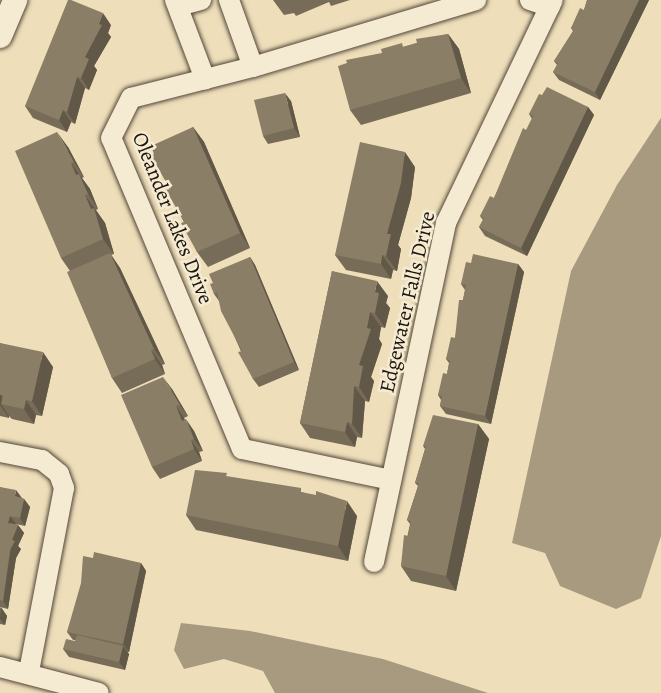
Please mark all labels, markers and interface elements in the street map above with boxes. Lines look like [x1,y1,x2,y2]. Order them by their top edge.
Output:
street label: Oleander Lakes Drive [127,129,219,307]
street label: Edgewater Falls Drive [374,209,440,395]

